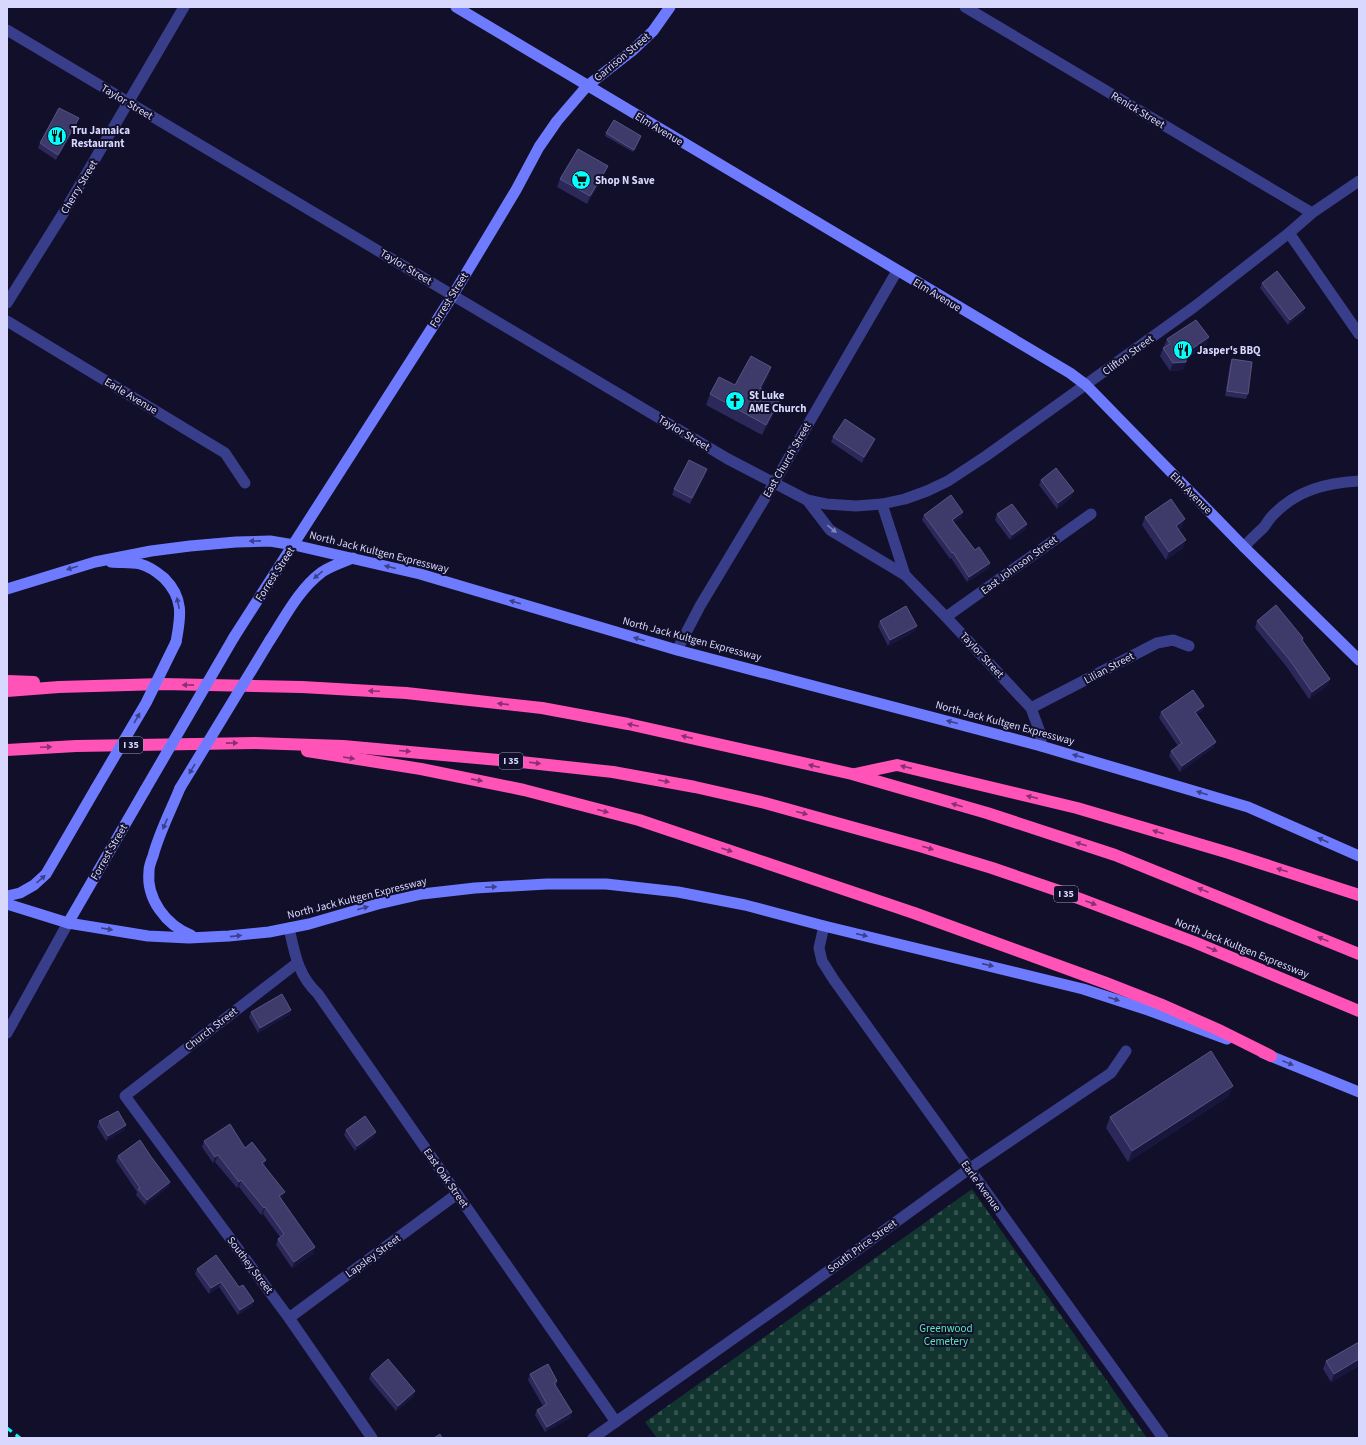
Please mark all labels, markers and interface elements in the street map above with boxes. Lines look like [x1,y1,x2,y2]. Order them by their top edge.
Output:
street label: Garrison Street [591,29,653,85]
street label: Taylor Street [98,81,156,124]
street label: Renick Street [1108,88,1168,132]
street label: Elm Avenue [632,109,686,150]
place label: Tru Jamaica Restaurant [71,123,130,151]
restaurant icon: Tru Jamaica Restaurant [46,125,68,147]
street label: Cherry Street [57,157,101,217]
supermarket icon: Shop N Save [570,169,592,191]
place label: Shop N Save [595,173,655,188]
street label: Taylor Street [377,246,435,289]
street label: Forrest Street [426,269,472,330]
street label: Elm Avenue [910,275,964,316]
street label: Clifton Street [1099,331,1157,379]
restaurant icon: Jasper's BBQ [1172,339,1194,361]
place label: Jasper's BBQ [1197,343,1261,358]
street label: Earle Avenue [102,374,161,418]
place label: St Luke AME Church [748,388,807,416]
church icon: St Luke AME Church [724,390,746,412]
street label: Taylor Street [655,412,713,455]
street label: East Church Street [759,419,815,500]
street label: Elm Avenue [1167,469,1216,518]
one-way arrow [827,525,837,534]
street label: North Jack Kultgen Expressway [308,527,450,577]
street label: East Johnson Street [978,532,1061,598]
one-way arrow [248,538,261,544]
street label: Forrest Street [252,544,298,604]
one-way arrow [383,563,396,569]
one-way arrow [65,565,77,571]
one-way arrow [313,571,324,580]
one-way arrow [175,597,181,610]
one-way arrow [508,599,520,605]
street label: North Jack Kultgen Expressway [621,613,763,665]
street label: Taylor Street [957,629,1007,682]
one-way arrow [633,636,645,642]
street label: Lilian Street [1081,648,1137,688]
one-way arrow [182,681,194,688]
one-way arrow [368,688,380,695]
street label: North Jack Kultgen Expressway [934,697,1076,749]
one-way arrow [497,701,509,707]
one-way arrow [134,712,141,724]
one-way arrow [946,719,958,725]
one-way arrow [626,722,639,728]
one-way arrow [681,733,693,739]
road number: I 35 [119,737,143,753]
one-way arrow [226,740,239,746]
one-way arrow [40,744,52,751]
one-way arrow [399,748,411,755]
road number: I 35 [499,753,523,769]
one-way arrow [1071,753,1083,759]
one-way arrow [342,755,355,761]
one-way arrow [529,760,541,766]
one-way arrow [807,762,820,768]
one-way arrow [188,763,195,775]
one-way arrow [900,764,912,770]
one-way arrow [470,778,483,784]
one-way arrow [657,778,670,784]
one-way arrow [1196,790,1208,796]
one-way arrow [1026,794,1038,800]
one-way arrow [951,802,963,808]
one-way arrow [597,808,609,814]
one-way arrow [797,810,809,816]
one-way arrow [162,819,168,830]
street label: Forrest Street [87,821,131,883]
one-way arrow [1151,829,1163,835]
one-way arrow [1318,837,1329,843]
one-way arrow [1075,841,1087,847]
one-way arrow [922,845,934,851]
one-way arrow [721,847,733,853]
one-way arrow [1275,867,1287,873]
street label: North Jack Kultgen Expressway [286,873,428,923]
one-way arrow [36,874,46,883]
one-way arrow [485,883,497,890]
road number: I 35 [1054,886,1078,902]
one-way arrow [1196,886,1208,892]
one-way arrow [1085,901,1097,907]
one-way arrow [357,905,369,911]
street label: North Jack Kultgen Expressway [1173,914,1311,982]
one-way arrow [101,926,113,932]
one-way arrow [230,932,242,939]
one-way arrow [856,933,868,939]
one-way arrow [1316,936,1328,942]
one-way arrow [1206,947,1218,953]
one-way arrow [982,963,995,969]
one-way arrow [1108,996,1120,1002]
street label: Church Street [182,1004,241,1054]
one-way arrow [1283,1061,1295,1067]
street label: East Oak Street [420,1145,472,1211]
street label: Earle Avenue [957,1158,1005,1215]
street label: South Price Street [824,1216,900,1276]
street label: Lapsley Street [342,1231,404,1281]
street label: Southey Street [224,1233,277,1297]
park label: Greenwood Cemetery [919,1321,973,1349]

